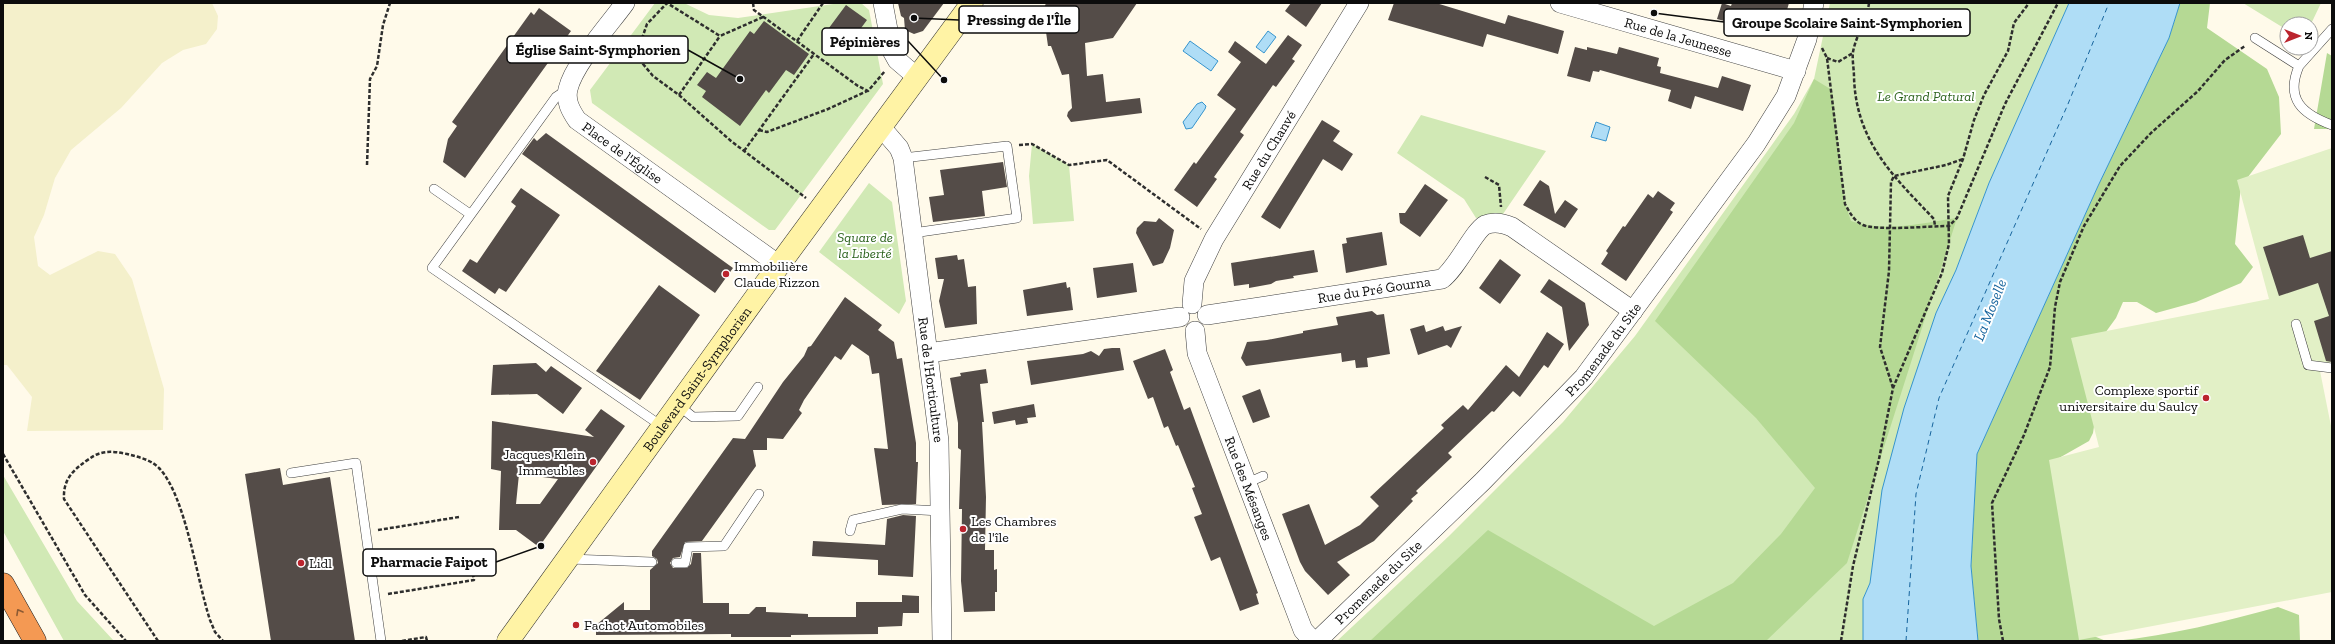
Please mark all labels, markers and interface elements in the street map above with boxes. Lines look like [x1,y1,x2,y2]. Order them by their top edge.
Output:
callout: Pressing de l'Île [959,6,1079,33]
callout: Groupe Scolaire Saint-Symphorien [1724,9,1970,36]
text: Pressing de l'Île [967,11,1071,29]
street label: Rue de la Jeunesse [1622,14,1734,61]
text: Groupe Scolaire Saint-Symphorien [1732,14,1962,32]
north arrow [2279,16,2319,56]
callout: Pépinières [822,28,908,55]
text: N [2302,32,2315,41]
text: Pépinières [830,33,900,51]
callout: Église Saint-Symphorien [507,36,688,63]
text: Église Saint-Symphorien [516,41,681,59]
park label: Le Grand Patural [1877,88,1975,105]
street label: Rue du Chanvé [1238,107,1300,193]
street label: Place de l'Église [579,118,666,188]
park label: Square de la Liberté [837,229,893,262]
place label: Immobilière Claude Rizzon [734,258,820,291]
marker: Immobilière Claude Rizzon [721,269,731,279]
street label: Rue du Pré Gourna [1316,273,1432,307]
water label: La Moselle [1969,276,2011,344]
street label: Promenade du Site [1562,299,1645,400]
street label: Boulevard Saint-Symphorien [639,304,755,455]
street label: Rue de l'Horticulture [914,316,947,444]
place label: Complexe sportif universitaire du Saulcy [2059,382,2200,415]
marker: Complexe sportif universitaire du Saulcy [2201,393,2211,403]
street label: Rue des Mésanges [1221,434,1276,543]
place label: Jacques Klein Immeubles [503,446,585,479]
marker: Jacques Klein Immeubles [588,457,598,467]
place label: Les Chambres de l'île [971,513,1056,546]
marker: Les Chambres de l'île [958,524,968,534]
street label: Promenade du Site [1332,536,1426,628]
callout: Pharmacie Faipot [363,549,496,576]
text: Pharmacie Faipot [370,553,489,571]
place label: Lidl [309,555,332,572]
marker: Lidl [296,558,306,568]
one-way arrow [16,609,23,616]
place label: Fachot Automobiles [584,617,704,634]
marker: Fachot Automobiles [571,620,581,630]

